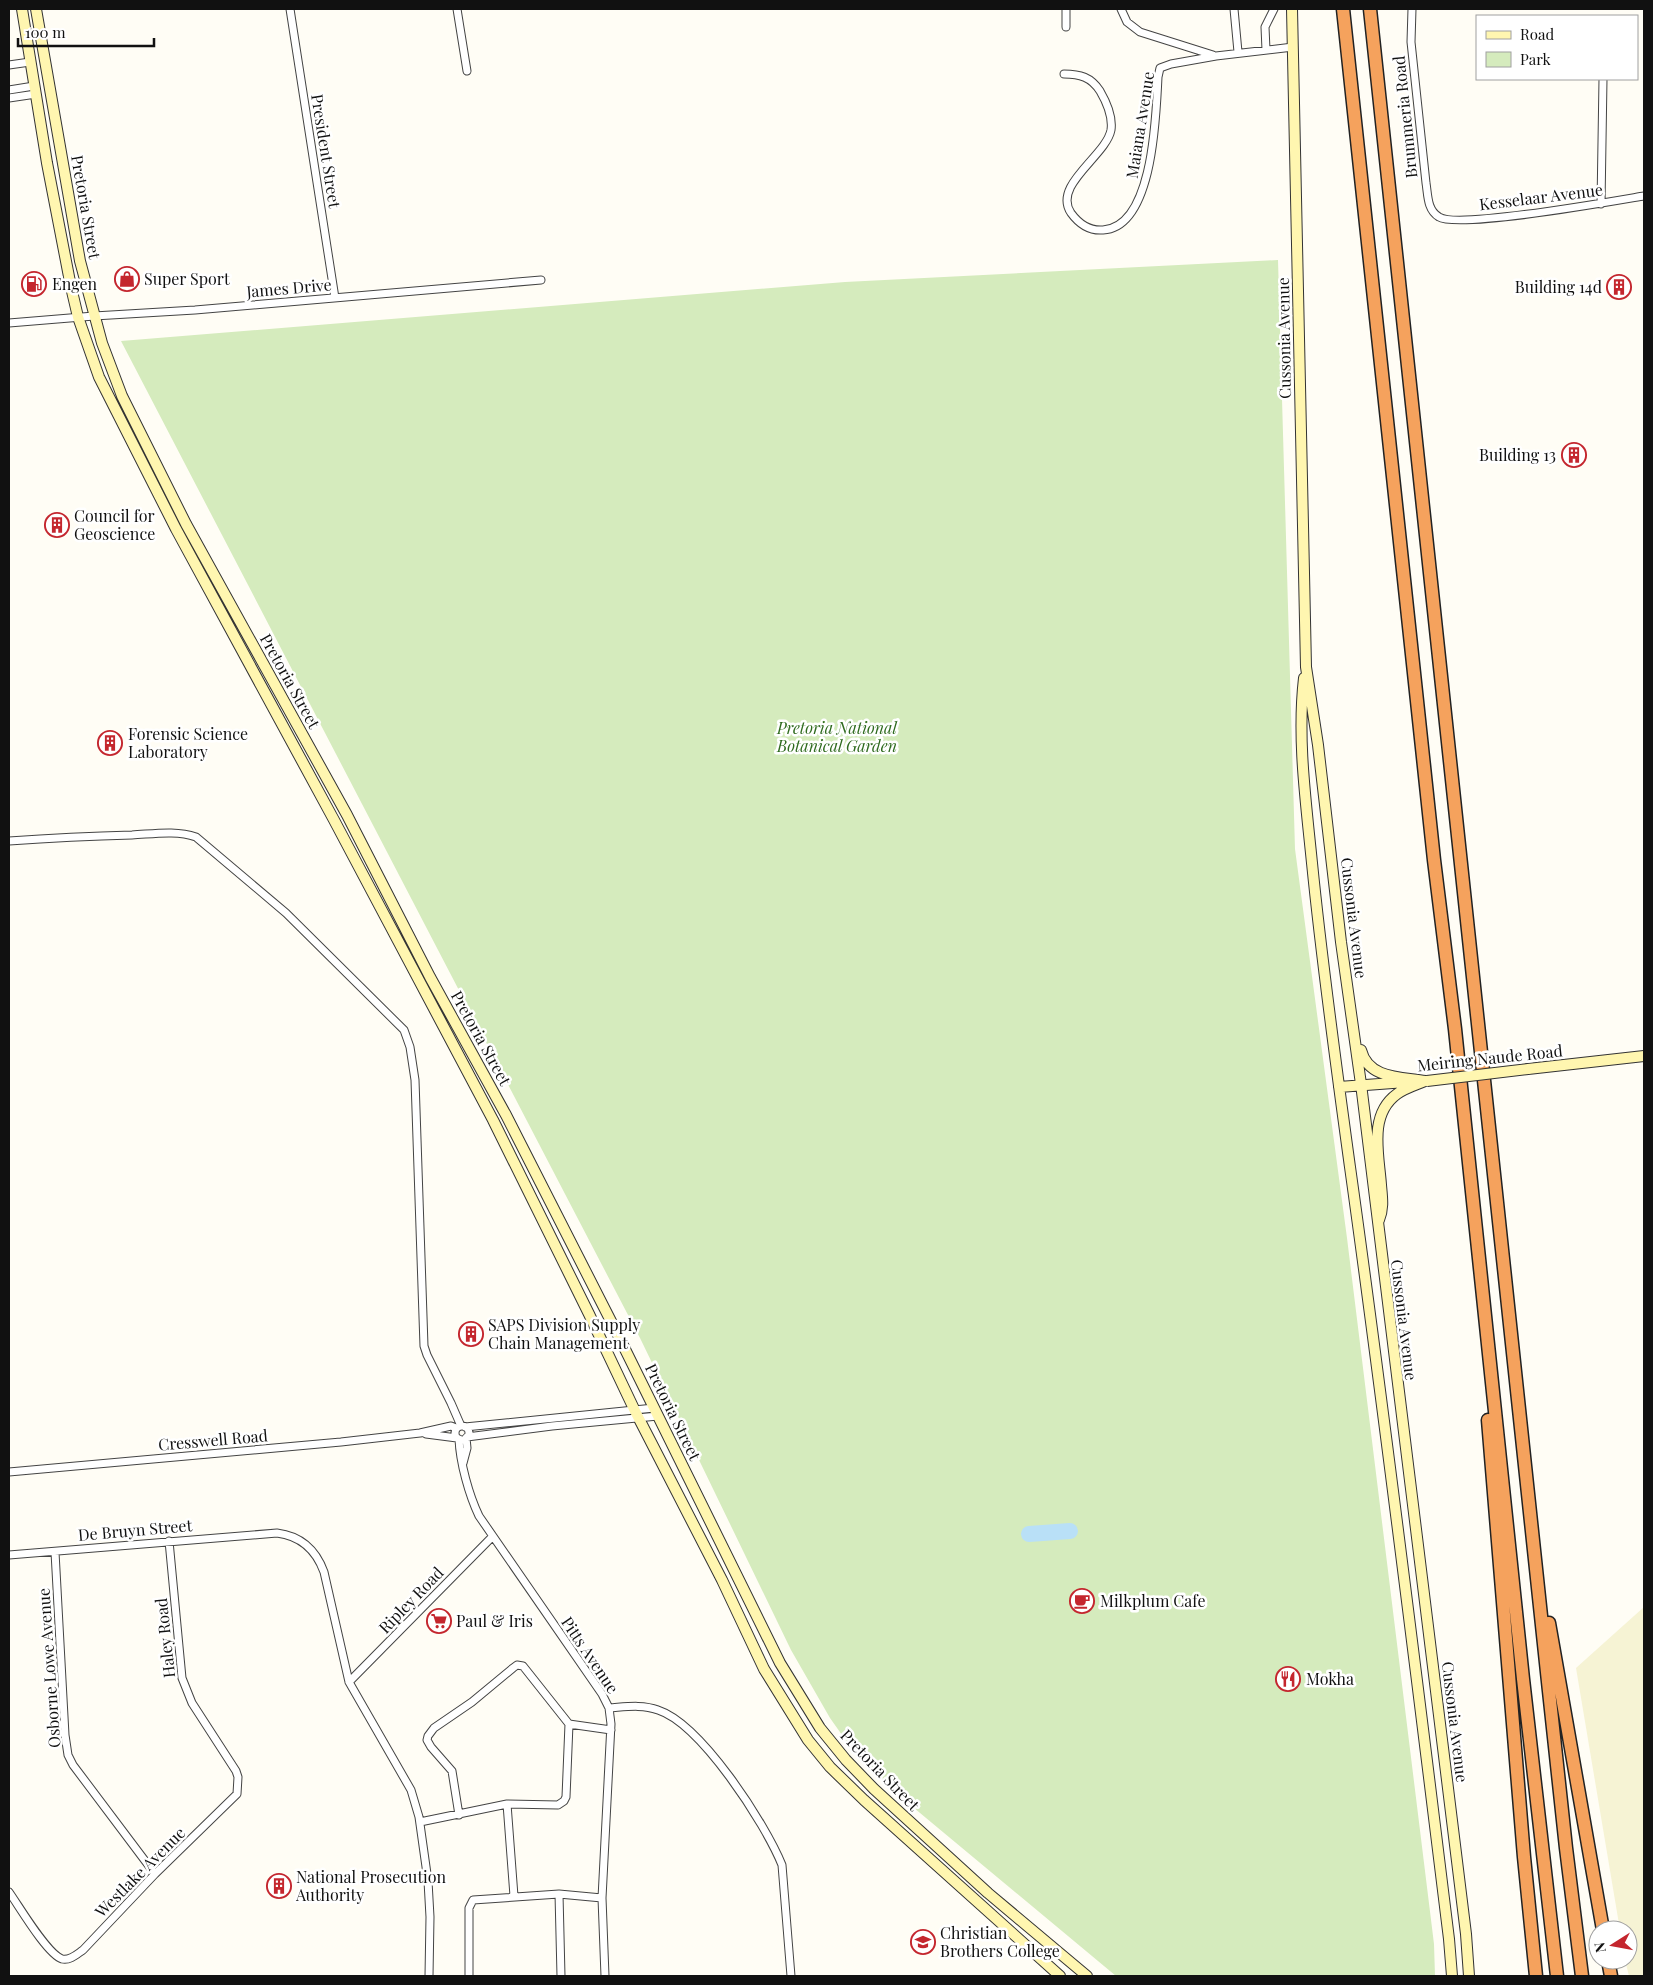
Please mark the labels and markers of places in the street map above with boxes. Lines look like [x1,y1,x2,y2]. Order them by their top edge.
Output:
shop icon: Super Sport [114,266,140,292]
place label: Super Sport [144,268,230,289]
fuel station icon: Engen [21,271,47,297]
place label: Engen [52,273,98,294]
building icon: Building 14d [1606,274,1632,300]
place label: Building 14d [1515,276,1602,297]
building icon: Building 13 [1561,442,1587,468]
place label: Building 13 [1479,444,1556,465]
place label: Council for Geoscience [74,505,155,544]
building icon: Council for Geoscience [44,512,70,538]
place label: Forensic Science Laboratory [128,723,248,762]
building icon: Forensic Science Laboratory [97,730,123,756]
place label: SAPS Division Supply Chain Management [488,1314,640,1353]
building icon: SAPS Division Supply Chain Management [458,1321,484,1347]
cafe icon: Milkplum Cafe [1069,1588,1095,1614]
place label: Milkplum Cafe [1100,1590,1205,1611]
supermarket icon: Paul & Iris [426,1608,452,1634]
place label: Paul & Iris [456,1610,533,1631]
restaurant icon: Mokha [1275,1666,1301,1692]
place label: Mokha [1306,1668,1354,1689]
place label: National Prosecution Authority [295,1866,446,1905]
building icon: National Prosecution Authority [266,1873,292,1899]
place label: Christian Brothers College [940,1922,1060,1961]
school or university icon: Christian Brothers College [910,1929,936,1955]

